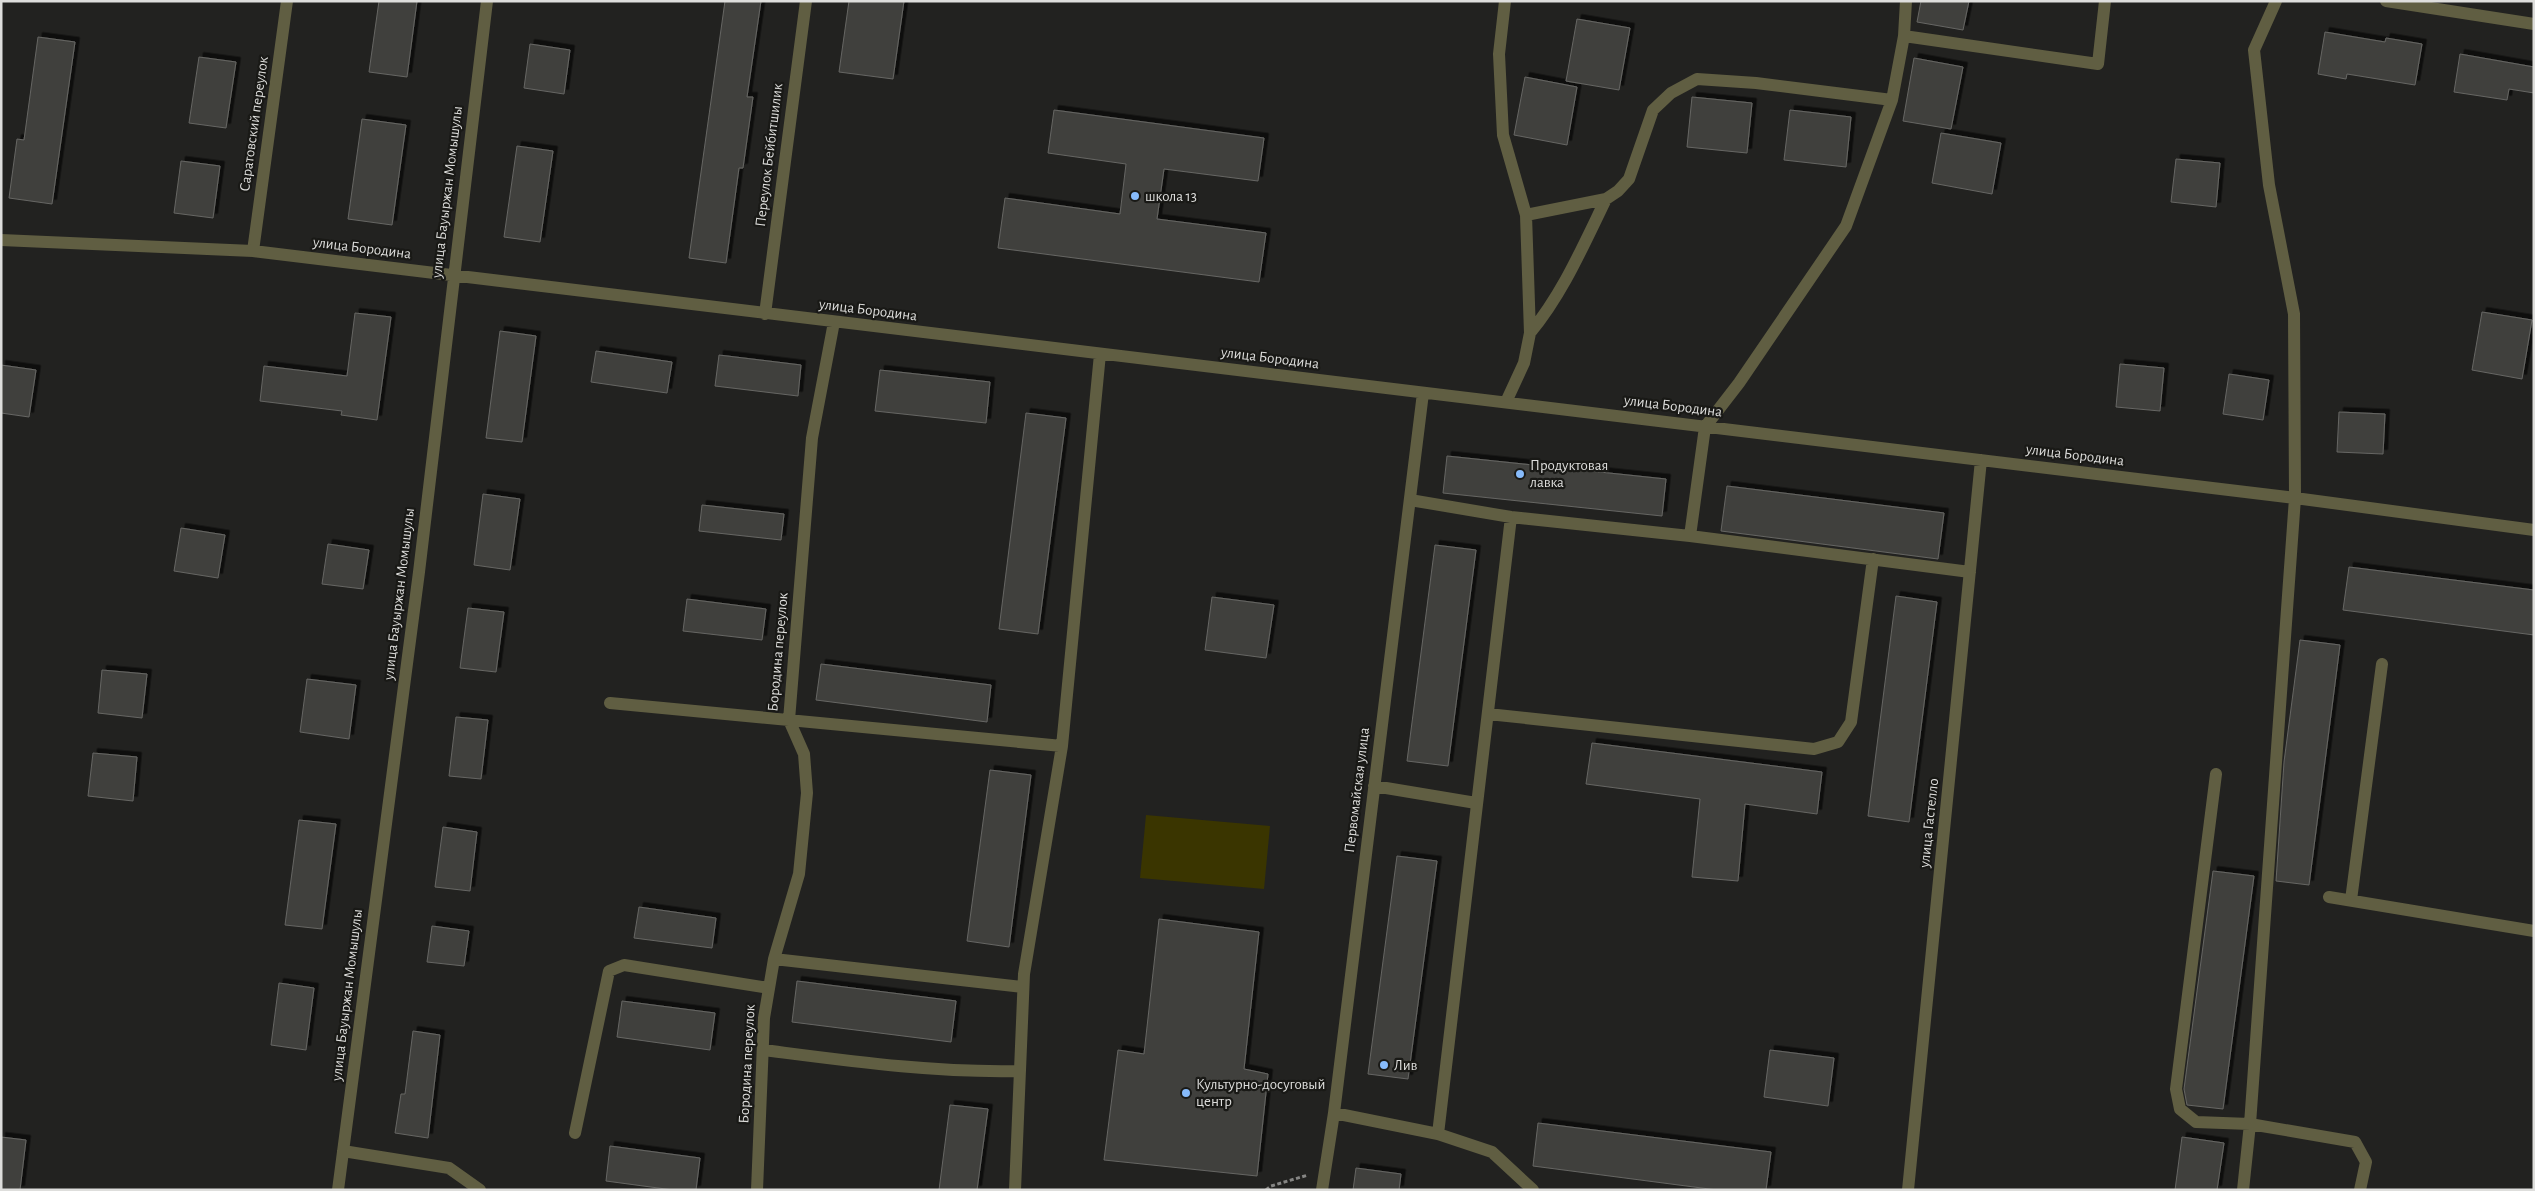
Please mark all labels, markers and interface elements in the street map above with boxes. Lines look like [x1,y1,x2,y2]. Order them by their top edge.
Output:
street label: Саратовский переулок [237,55,271,192]
street label: Переулок Бейбитшилик [753,82,785,228]
street label: улица Бауыржан Момышулы [429,105,465,280]
place label: школа 13 [1145,189,1197,204]
marker: школа 13 [1129,190,1141,202]
street label: улица Бородина [311,234,412,261]
street label: улица Бородина [817,296,918,323]
street label: улица Бородина [1219,344,1320,371]
street label: улица Бородина [1622,392,1723,419]
street label: улица Бородина [2024,441,2125,468]
place label: Продуктовая лавка [1530,458,1608,490]
marker: Продуктовая лавка [1514,468,1526,480]
street label: улица Бауыржан Момышулы [381,507,417,682]
street label: Бородина переулок [765,592,791,712]
street label: Первомайская улица [1342,726,1372,854]
street label: улица Гастелло [1917,778,1941,869]
street label: улица Бауыржан Момышулы [329,908,365,1083]
street label: Бородина переулок [736,1004,758,1124]
place label: Лив [1394,1058,1418,1073]
marker: Лив [1378,1059,1390,1071]
place label: Культурно-досуговый центр [1196,1077,1325,1109]
marker: Культурно-досуговый центр [1180,1087,1192,1099]

